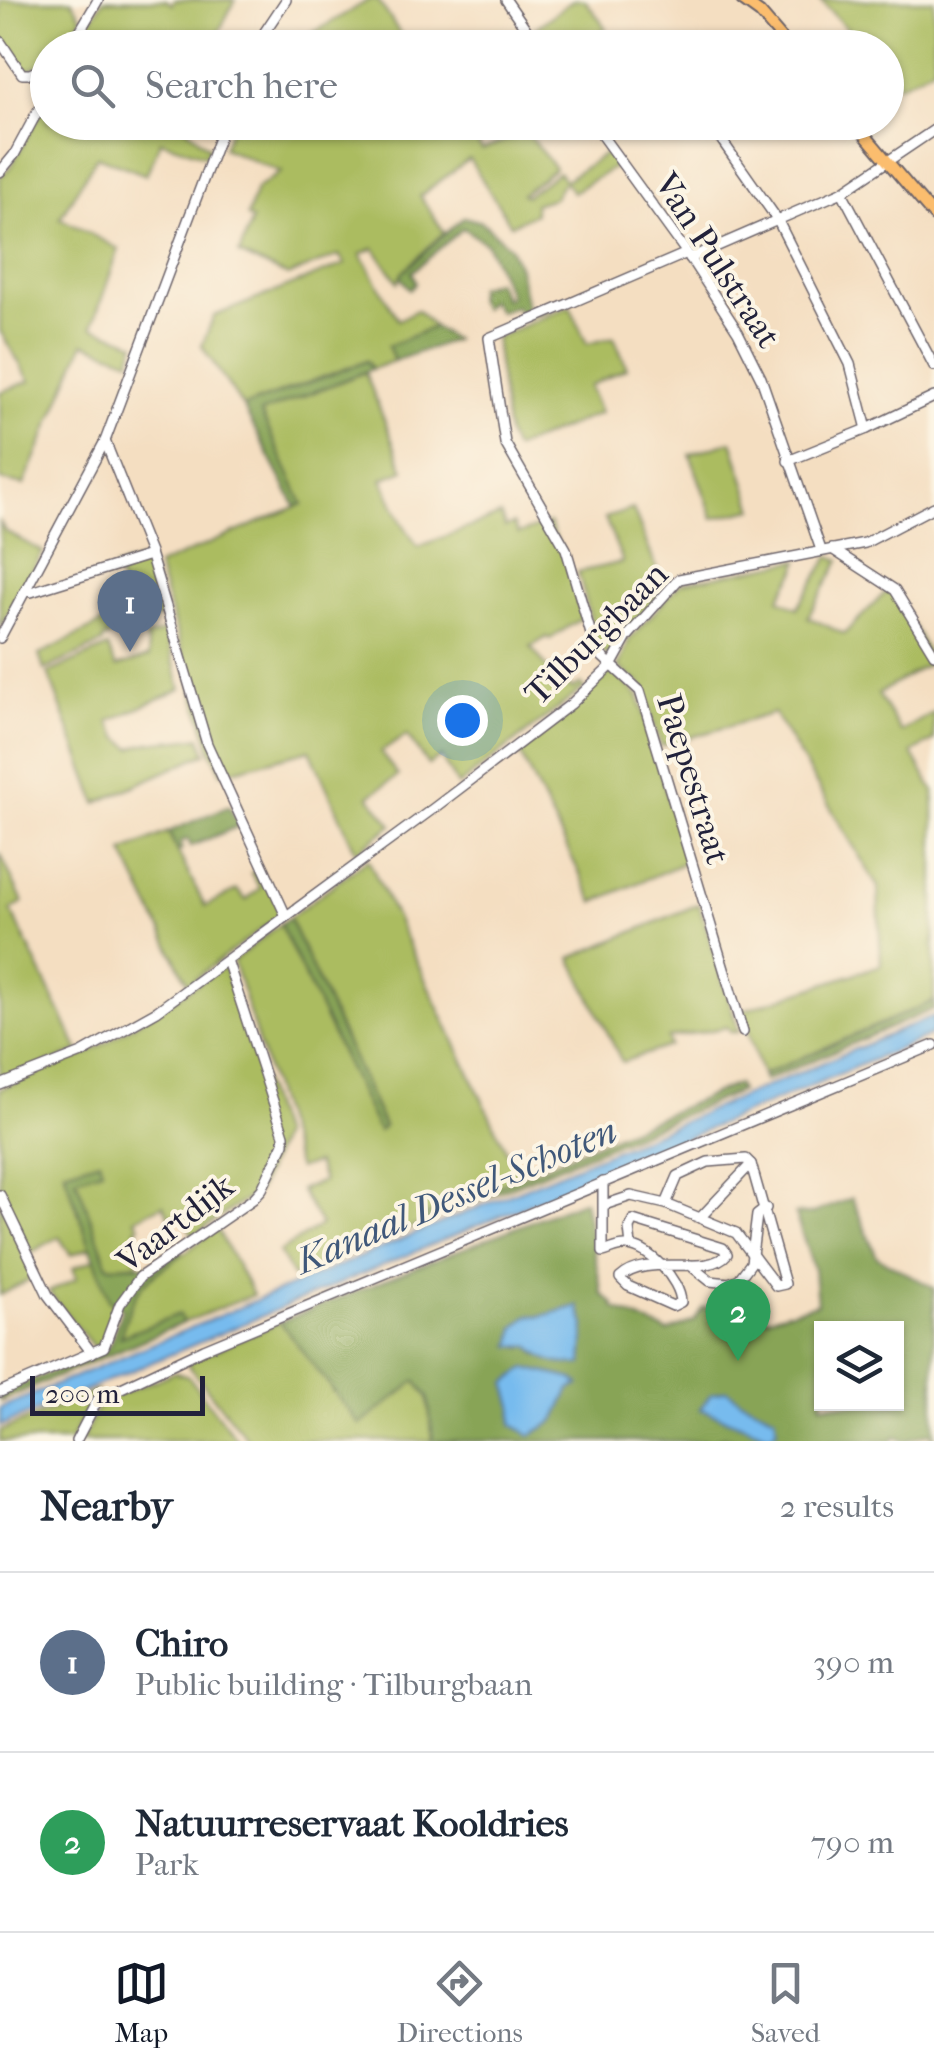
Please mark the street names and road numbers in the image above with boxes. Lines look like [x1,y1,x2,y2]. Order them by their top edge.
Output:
street label: Van Pulstraat [645,164,790,356]
street label: Tilburgbaan [516,553,676,713]
street label: Paepestraat [648,689,739,870]
street label: Vaartdijk [108,1165,243,1282]

